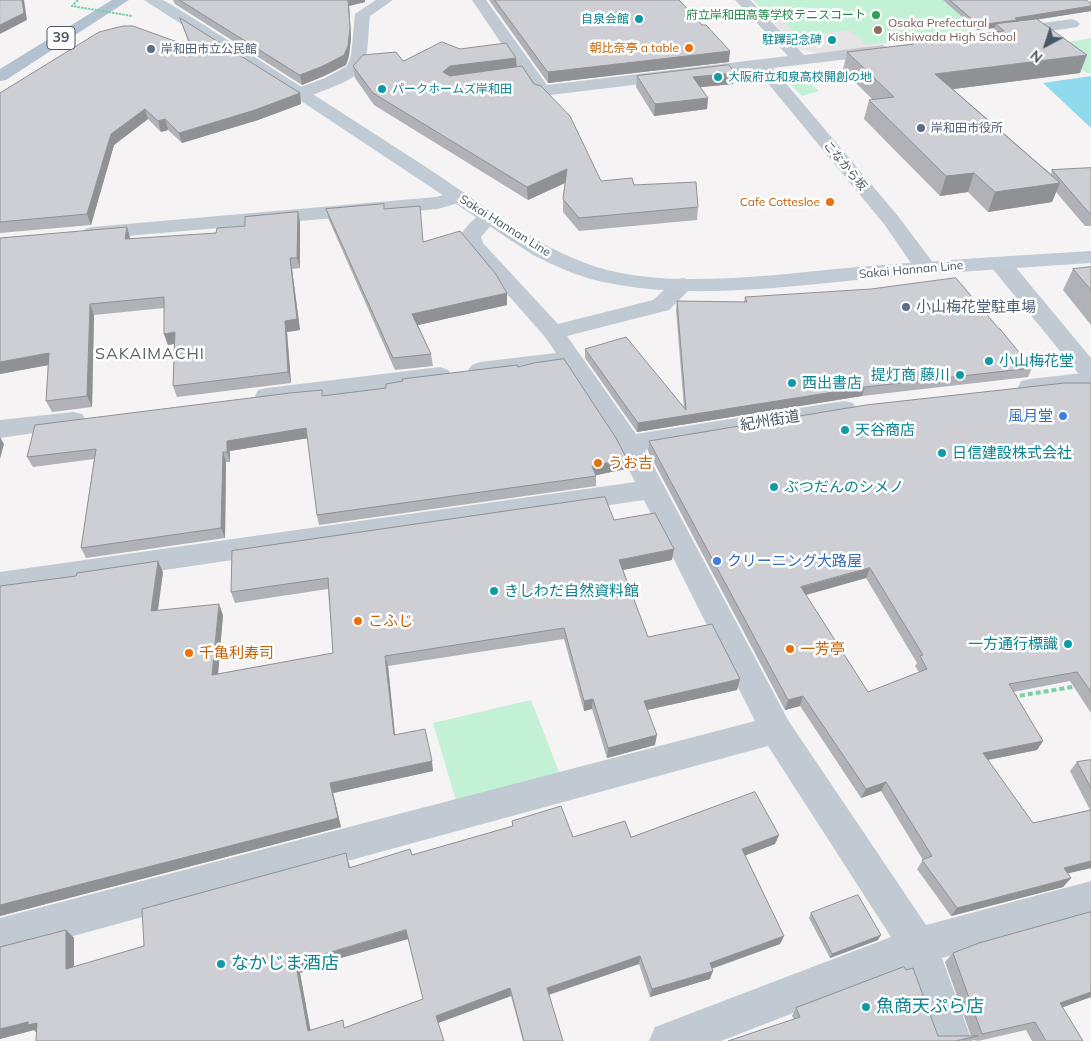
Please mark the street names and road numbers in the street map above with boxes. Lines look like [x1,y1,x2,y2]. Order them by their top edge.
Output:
road number: 39 [47,26,75,49]
street label: こなから坂 [820,138,870,194]
street label: Sakai Hannan Line [457,192,553,260]
street label: Sakai Hannan Line [858,258,964,282]
street label: 紀州街道 [739,407,801,435]

